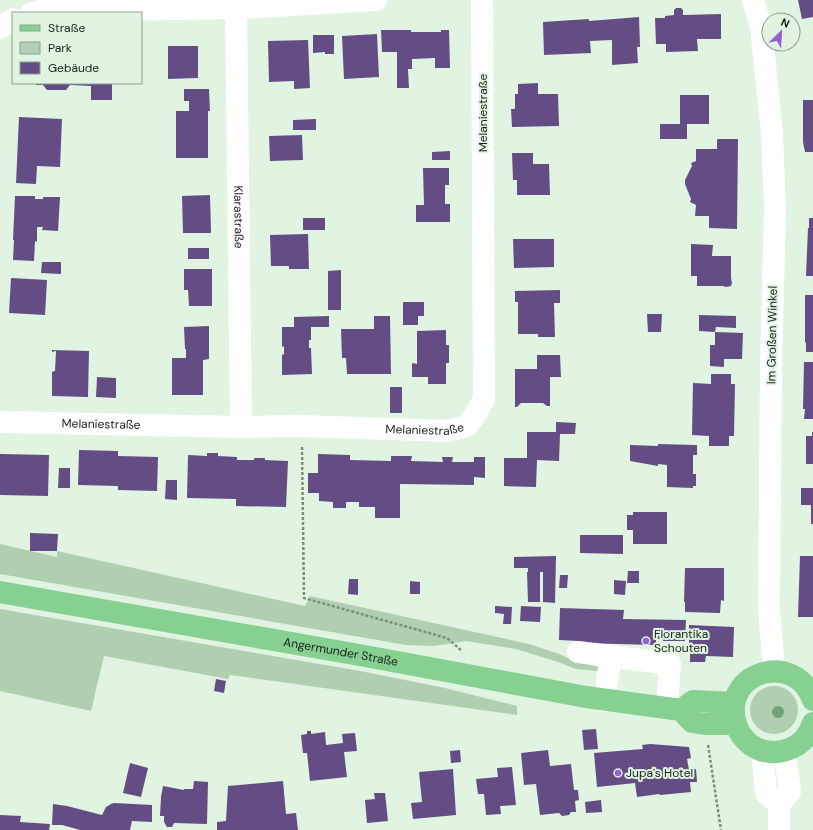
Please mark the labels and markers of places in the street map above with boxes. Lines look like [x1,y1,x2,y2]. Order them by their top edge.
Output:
place label: Florantika Schouten [654,626,708,656]
marker: Florantika Schouten [641,636,651,646]
place label: Jupa's Hotel [626,765,693,781]
marker: Jupa's Hotel [613,768,623,778]

